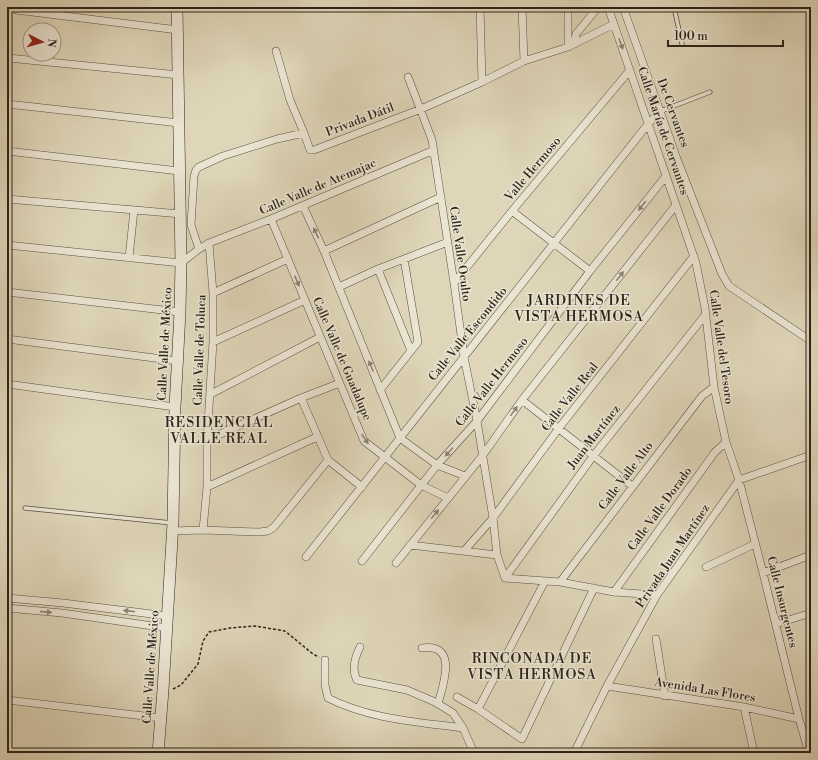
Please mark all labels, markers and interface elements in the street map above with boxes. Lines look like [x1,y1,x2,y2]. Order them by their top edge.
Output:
north arrow [22,22,62,62]
scale bar [668,22,783,48]
text: 100 m [674,29,708,44]
text: N [44,38,58,48]
one-way arrow [618,38,624,50]
street label: Calle María de Cervantes [634,65,692,197]
street label: De Cervantes [654,76,692,150]
street label: Privada Dátil [324,100,397,140]
street label: Valle Hermoso [501,133,564,205]
street label: Calle Valle de Atemajac [257,156,379,218]
one-way arrow [637,201,646,212]
street label: Calle Valle Oculto [446,205,474,303]
one-way arrow [313,228,319,239]
one-way arrow [616,270,625,281]
one-way arrow [294,275,300,286]
street label: Calle Valle Escondido [425,284,511,384]
street label: Calle Valle de México [155,286,175,401]
street label: Calle Valle del Tesoro [706,289,736,405]
district label: JARDINES DE VISTA HERMOSA [513,292,644,326]
street label: Calle Valle de Toluca [191,293,209,406]
street label: Calle Valle de Guadalupe [309,295,375,423]
street label: Calle Valle Hermoso [452,334,532,430]
street label: Calle Valle Real [539,359,602,434]
one-way arrow [367,360,373,372]
street label: Juan Martínez [564,402,624,473]
one-way arrow [510,406,518,417]
district label: RESIDENCIAL VALLE REAL [165,414,273,448]
one-way arrow [361,433,368,444]
street label: Calle Valle Alto [595,439,657,513]
one-way arrow [445,447,454,456]
street label: Calle Valle Dorado [625,464,696,554]
street label: Privada Juan Martínez [633,501,713,611]
one-way arrow [430,509,439,519]
street label: Calle Insurgentes [763,555,801,649]
one-way arrow [40,608,52,615]
one-way arrow [123,608,135,614]
street label: Calle Valle de México [140,609,162,724]
district label: RINCONADA DE VISTA HERMOSA [466,650,597,684]
street label: Avenida Las Flores [652,674,757,705]

